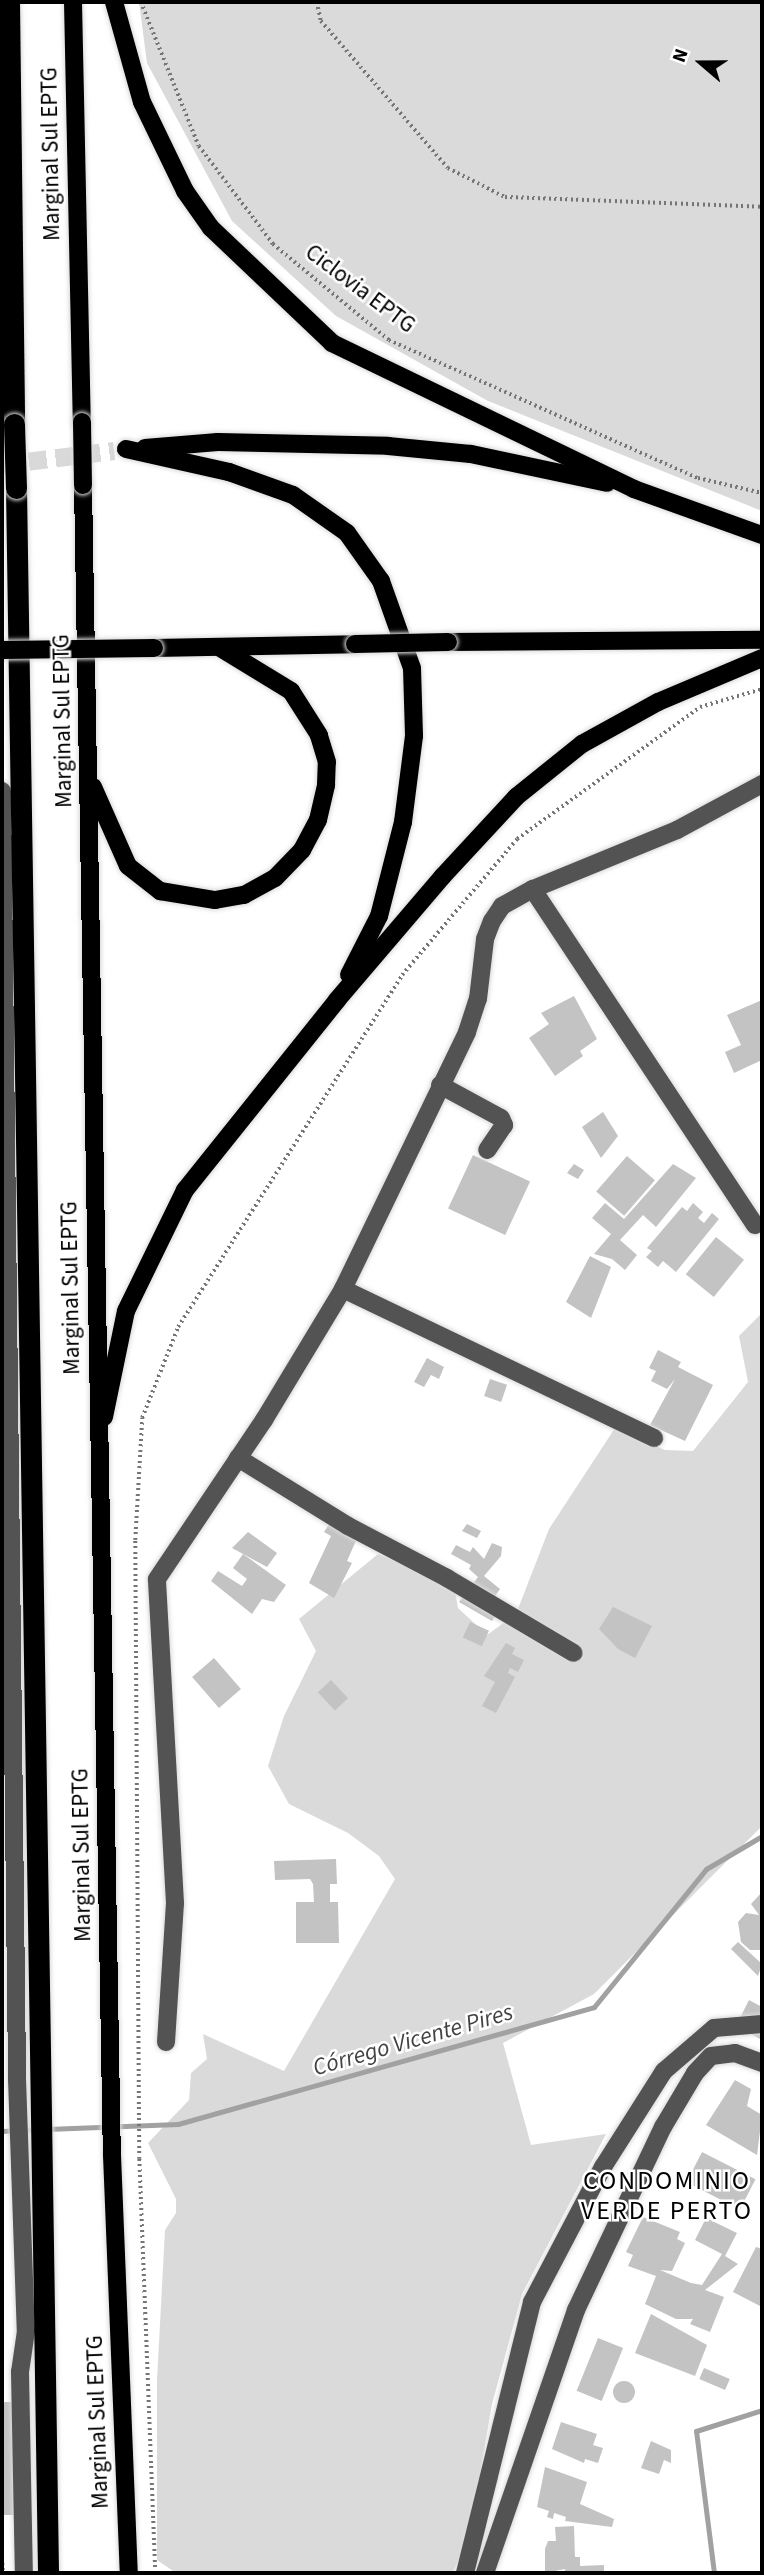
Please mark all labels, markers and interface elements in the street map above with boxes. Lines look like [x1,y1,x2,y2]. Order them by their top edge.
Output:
north arrow [666,28,736,98]
text: N [666,45,696,66]
street label: Marginal Sul EPTG [36,67,66,241]
street label: Ciclovia EPTG [300,239,420,339]
street label: Marginal Sul EPTG [48,634,78,808]
street label: Marginal Sul EPTG [56,1201,86,1375]
street label: Marginal Sul EPTG [67,1768,97,1942]
water label: Córrego Vicente Pires [310,1998,516,2082]
district label: CONDOMINIO VERDE PERTO [582,2165,752,2226]
street label: Marginal Sul EPTG [81,2335,115,2509]

